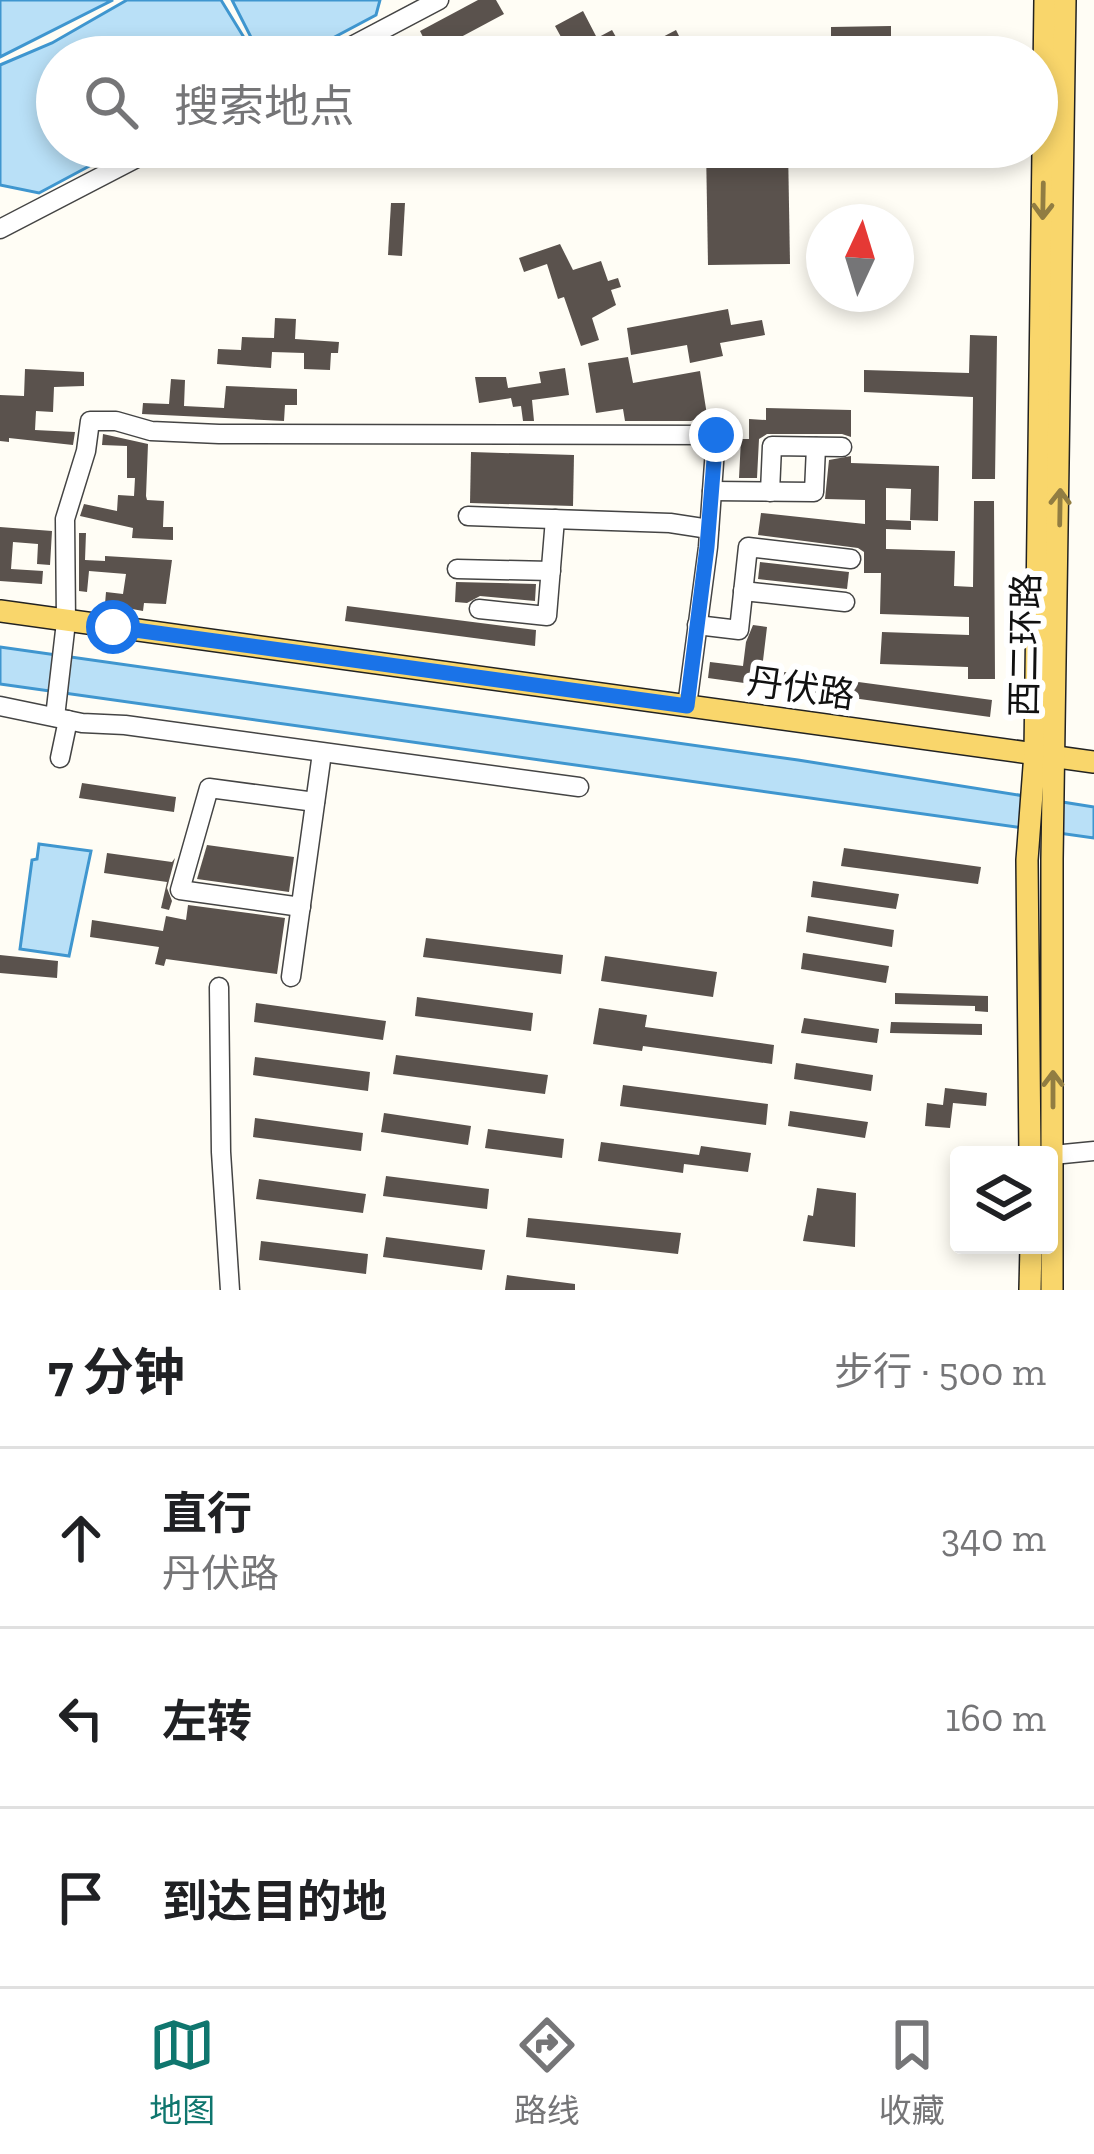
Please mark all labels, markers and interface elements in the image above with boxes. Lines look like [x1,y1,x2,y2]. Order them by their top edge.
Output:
search box [36,36,1058,168]
icon: search [78,69,144,135]
text: 搜索地点 [174,80,354,134]
one-way arrow [1032,181,1054,220]
north arrow [806,204,914,312]
route end [689,408,743,462]
one-way arrow [1048,488,1071,527]
street label: 西二环路 [1002,573,1048,717]
route start [86,600,140,654]
street label: 丹伏路 [745,659,857,717]
one-way arrow [1042,1070,1064,1109]
map controls [950,1146,1058,1254]
button: layers [950,1146,1058,1254]
text: 7 分钟 [48,1342,185,1403]
text: 步行 · 500 m [834,1348,1046,1395]
text: 直行 [162,1487,252,1541]
icon: ahead [48,1505,114,1571]
text: 340 m [941,1514,1046,1561]
text: 丹伏路 [162,1550,279,1597]
icon: left [48,1685,114,1751]
text: 160 m [945,1694,1046,1741]
text: 左转 [162,1695,252,1749]
icon: arrive [48,1865,114,1931]
text: 到达目的地 [162,1875,387,1929]
tab: 地图 [149,2012,215,2132]
tab: 路线 [514,2012,580,2132]
tab: 收藏 [879,2012,945,2132]

